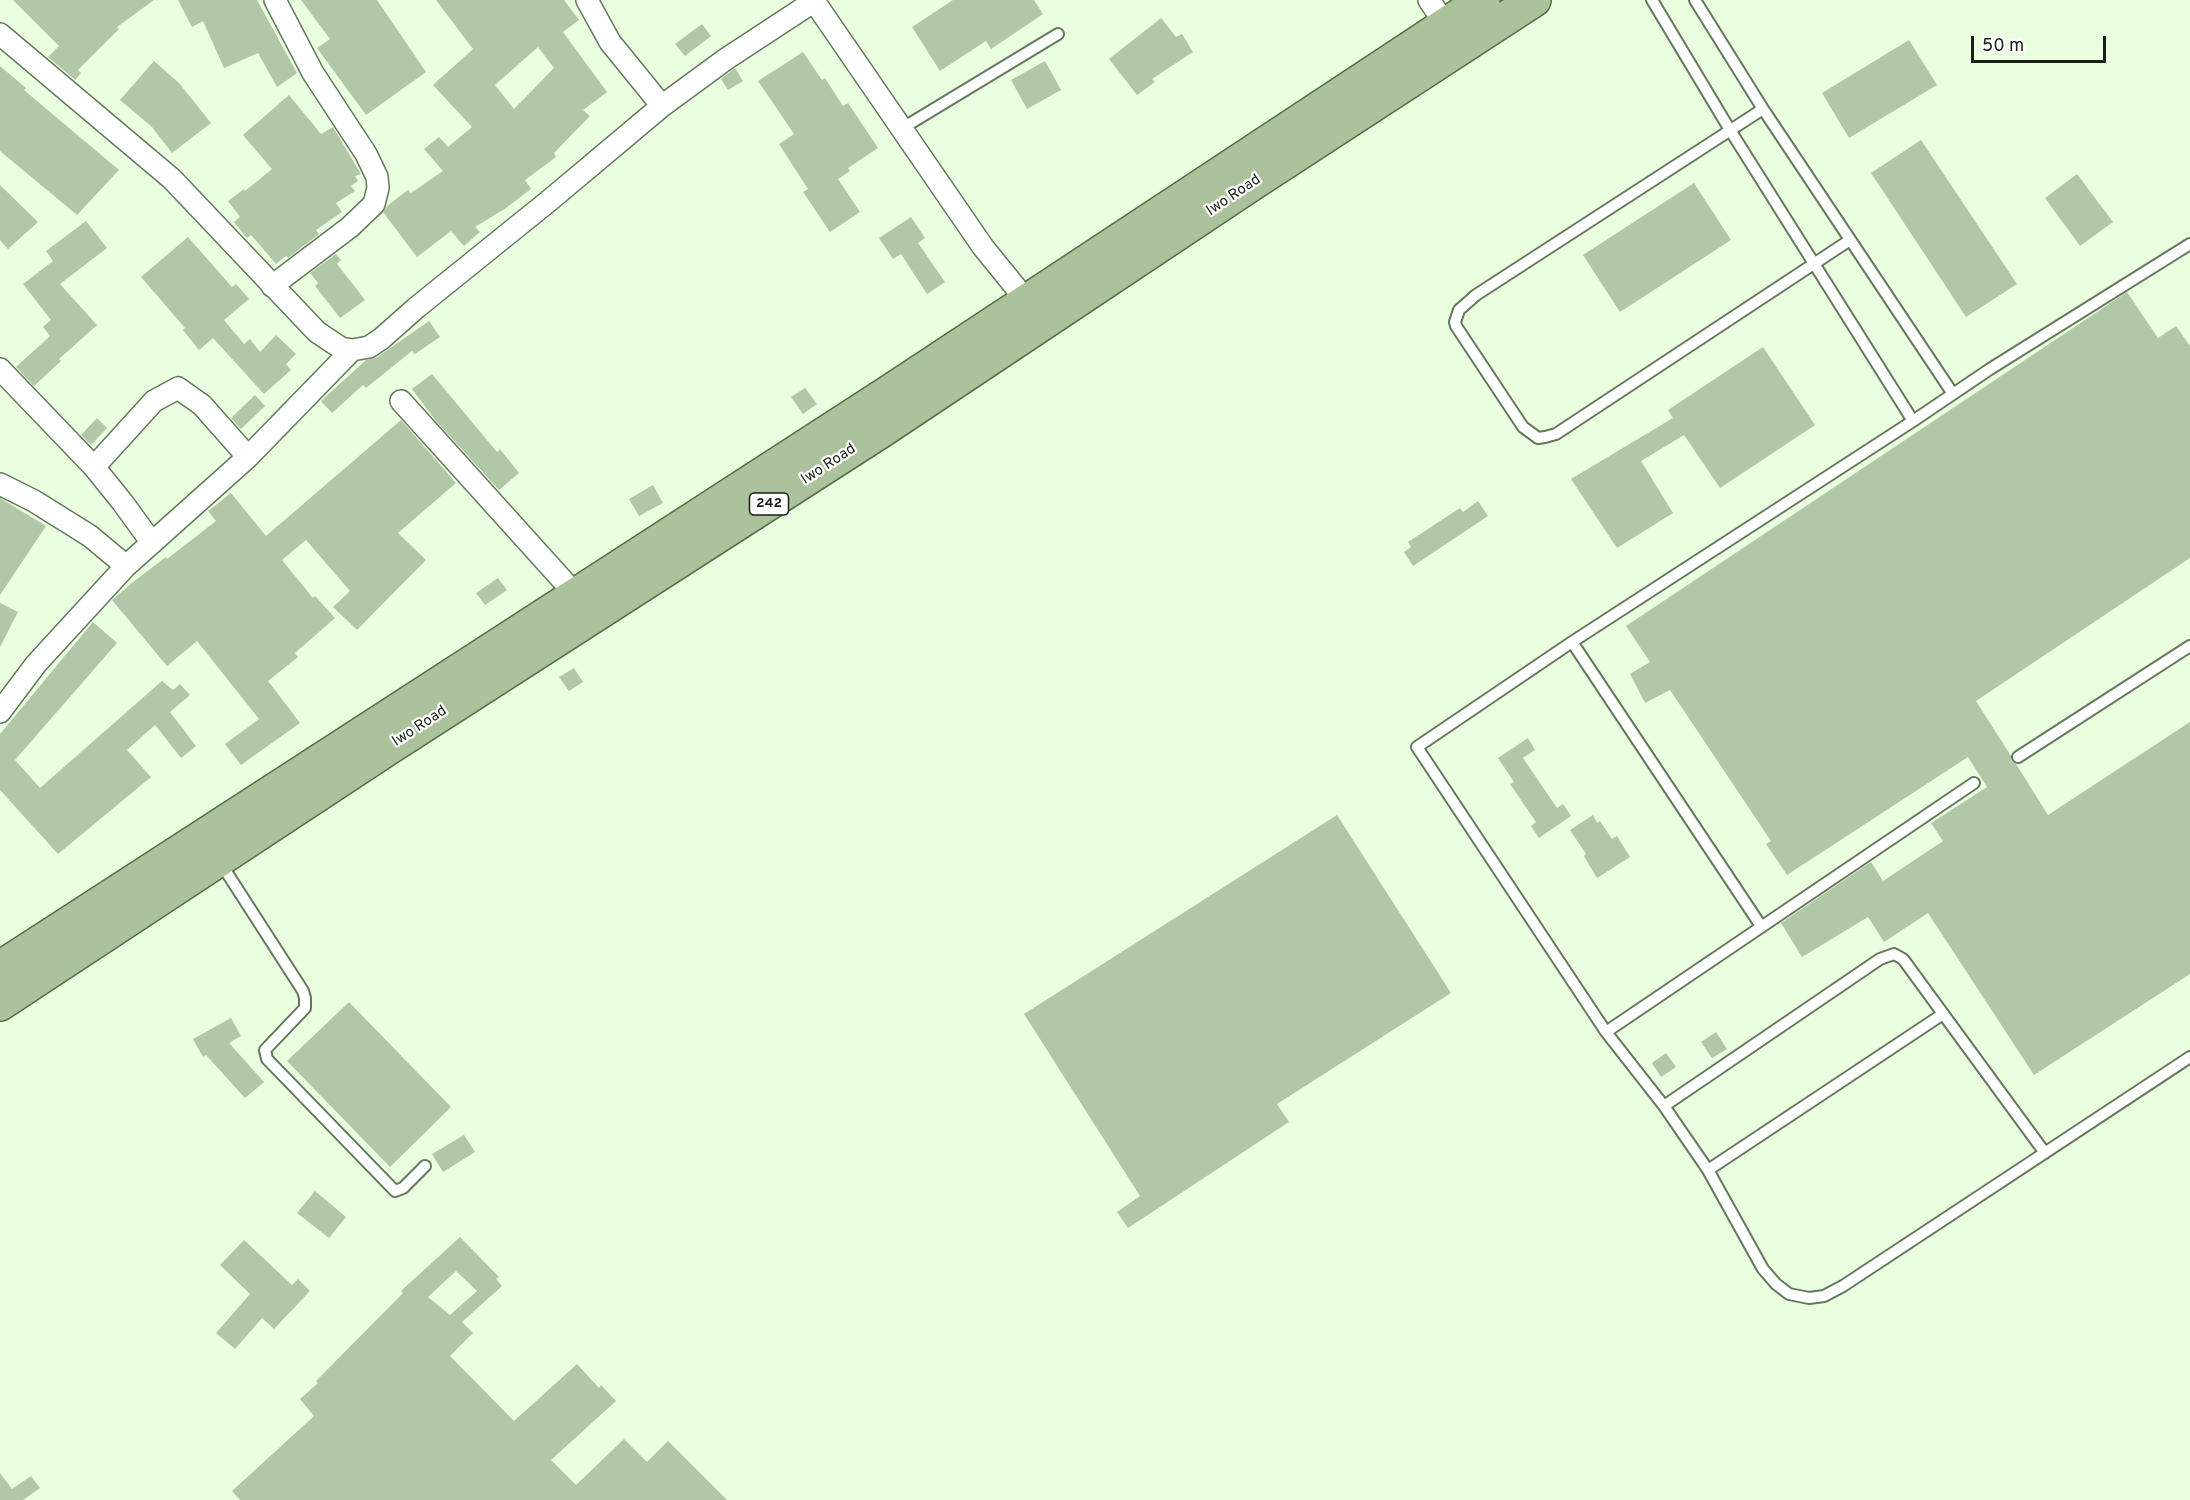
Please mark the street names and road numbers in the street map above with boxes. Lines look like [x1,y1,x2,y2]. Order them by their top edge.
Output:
street label: Iwo Road [1203,171,1265,221]
street label: Iwo Road [798,441,860,489]
road number: 242 [750,493,788,515]
street label: Iwo Road [389,703,451,751]

